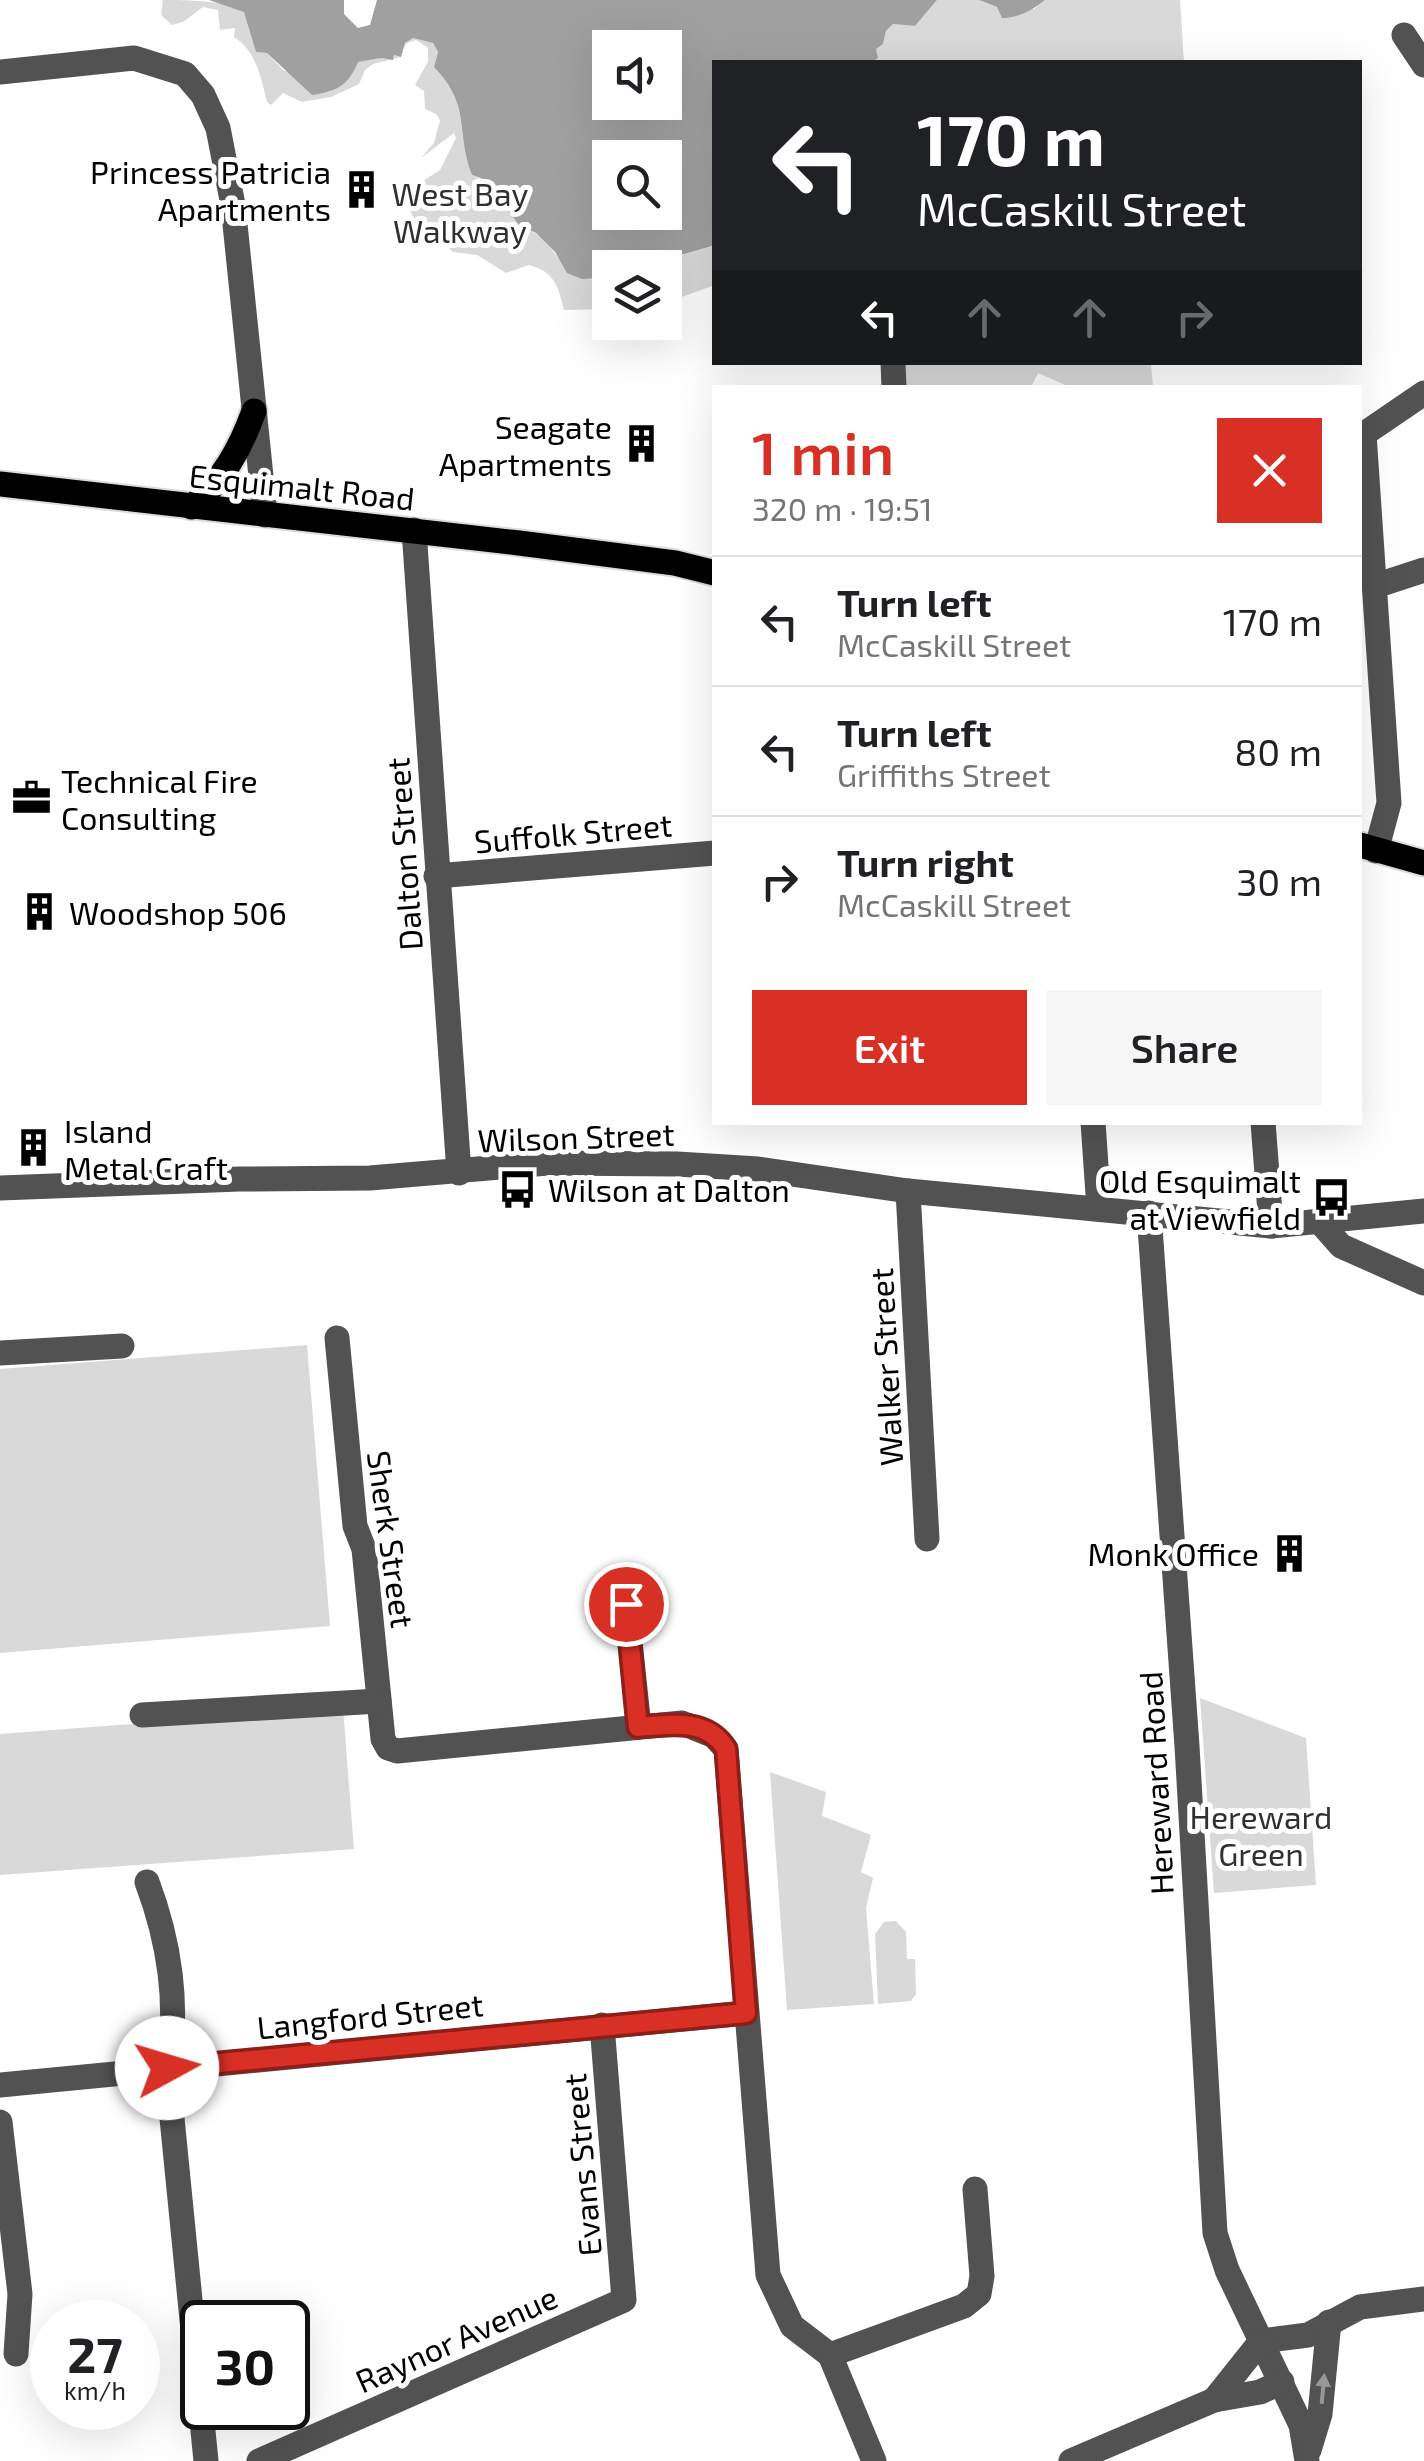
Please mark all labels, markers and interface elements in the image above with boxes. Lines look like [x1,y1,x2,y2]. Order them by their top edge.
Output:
map controls [592,30,682,340]
button: sound [592,30,682,120]
text: 170 m [917,96,1105,180]
icon: left [752,100,882,230]
button: search [592,140,682,230]
place label: Princess Patricia Apartments [90,152,331,227]
building icon: Princess Patricia Apartments [340,168,382,210]
park label: West Bay Walkway [392,174,528,249]
text: McCaskill Street [917,181,1246,235]
button: layers [592,250,682,340]
icon: left [852,290,907,345]
icon: ahead [957,290,1012,345]
icon: ahead [1062,290,1117,345]
icon: right [1167,290,1222,345]
place label: Seagate Apartments [439,407,612,482]
text: 1 min [752,415,894,487]
button: close [1217,418,1322,523]
building icon: Seagate Apartments [621,423,663,465]
street label: Esquimalt Road [187,455,417,517]
text: 320 m · 19:51 [752,489,933,527]
text: Turn left [837,579,992,625]
icon: left [752,594,807,649]
text: 170 m [1223,598,1322,644]
text: McCaskill Street [837,625,1071,663]
text: Turn left [837,709,992,755]
icon: left [752,724,807,779]
text: 80 m [1234,728,1322,774]
text: Griffiths Street [837,755,1051,793]
street label: Dalton Street [377,756,429,952]
place label: Technical Fire Consulting [61,761,258,836]
office icon: Technical Fire Consulting [10,777,52,819]
street label: Suffolk Street [473,804,673,860]
text: Turn right [837,839,1014,885]
icon: right [752,854,807,909]
text: 30 m [1236,858,1322,904]
text: McCaskill Street [837,885,1071,923]
building icon: Woodshop 506 [18,891,60,933]
place label: Woodshop 506 [69,893,287,931]
button: Exit [752,990,1027,1105]
button: Share [1047,990,1322,1105]
place label: Island Metal Craft [64,1111,228,1186]
street label: Wilson Street [477,1114,675,1158]
building icon: Island Metal Craft [13,1127,55,1169]
place label: Old Esquimalt at Viewfield [1099,1161,1301,1236]
bus stop icon: Wilson at Dalton [497,1168,539,1210]
place label: Wilson at Dalton [548,1170,790,1208]
bus stop icon: Old Esquimalt at Viewfield [1310,1177,1352,1219]
street label: Walker Street [861,1267,909,1467]
street label: Sherk Street [361,1448,423,1630]
building icon: Monk Office [1268,1532,1310,1574]
place label: Monk Office [1087,1534,1259,1572]
pin [584,1562,669,1647]
icon: arrive [599,1577,654,1632]
street label: Hereward Road [1130,1670,1180,1896]
park label: Hereward Green [1190,1797,1332,1872]
street label: Langford Street [255,1984,485,2046]
position arrow [115,2016,219,2120]
street label: Evans Street [554,2072,608,2258]
street label: Raynor Avenue [349,2277,563,2399]
speed limit sign: 30 [180,2300,310,2430]
text: 27 [67,2323,123,2383]
one-way arrow [1315,2373,1331,2405]
text: km/h [64,2375,126,2405]

